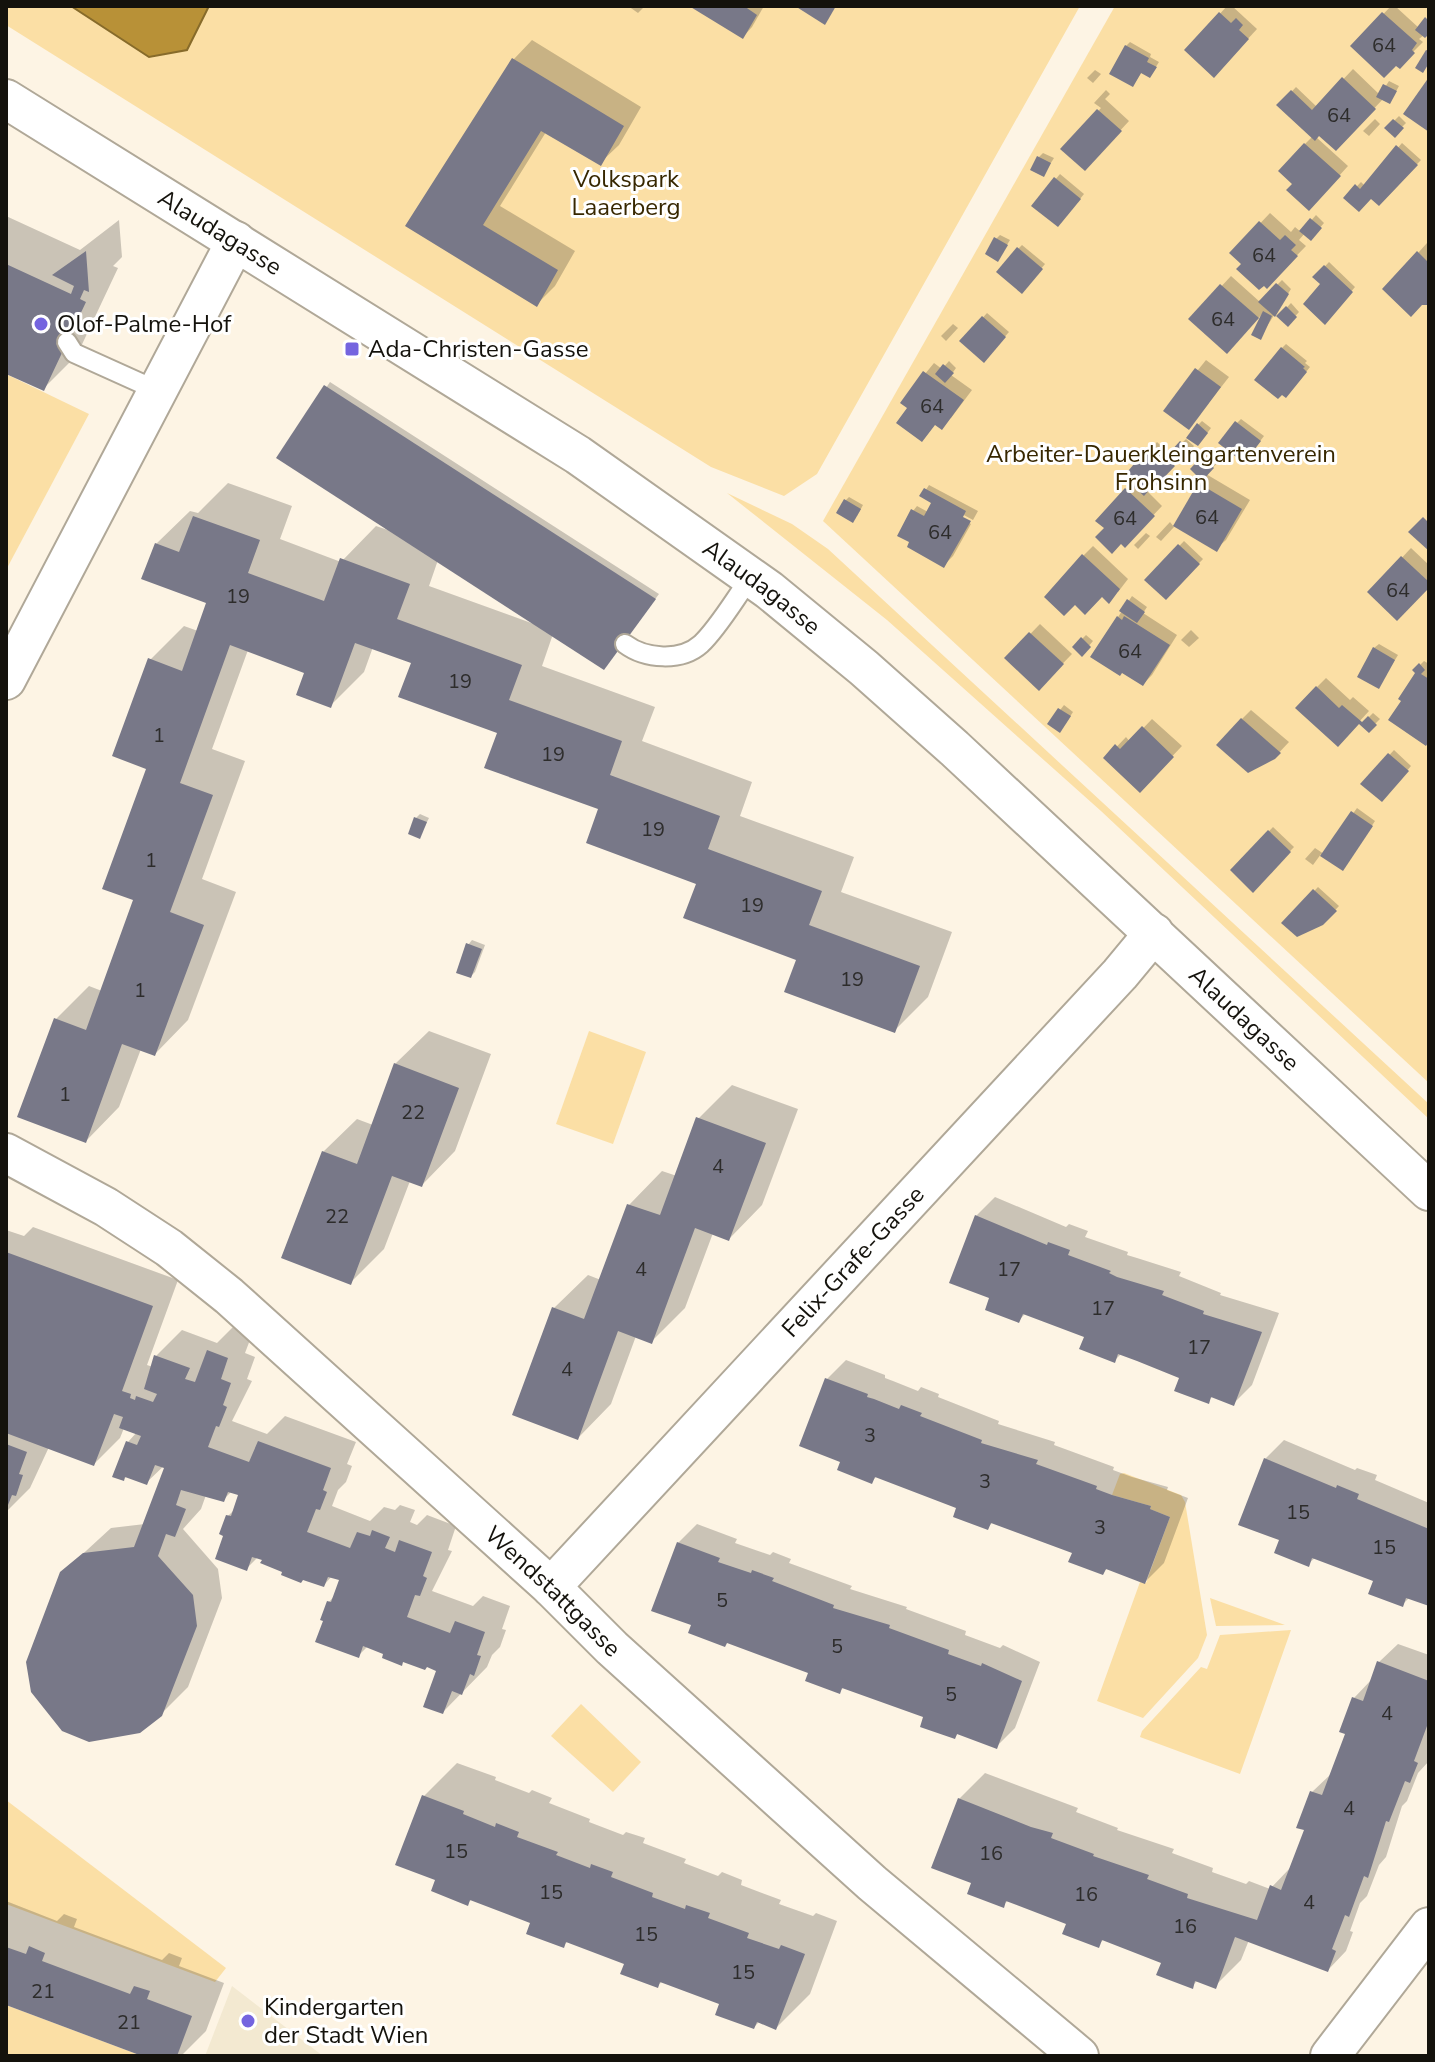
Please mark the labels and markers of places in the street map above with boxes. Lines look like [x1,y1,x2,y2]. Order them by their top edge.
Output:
place label: Olof-Palme-Hof [57,308,232,340]
marker: Olof-Palme-Hof [32,315,50,333]
place label: Ada-Christen-Gasse [368,333,589,365]
marker: Ada-Christen-Gasse [343,340,361,358]
place label: Kindergarten der Stadt Wien [264,1991,428,2051]
marker: Kindergarten der Stadt Wien [239,2012,257,2030]

